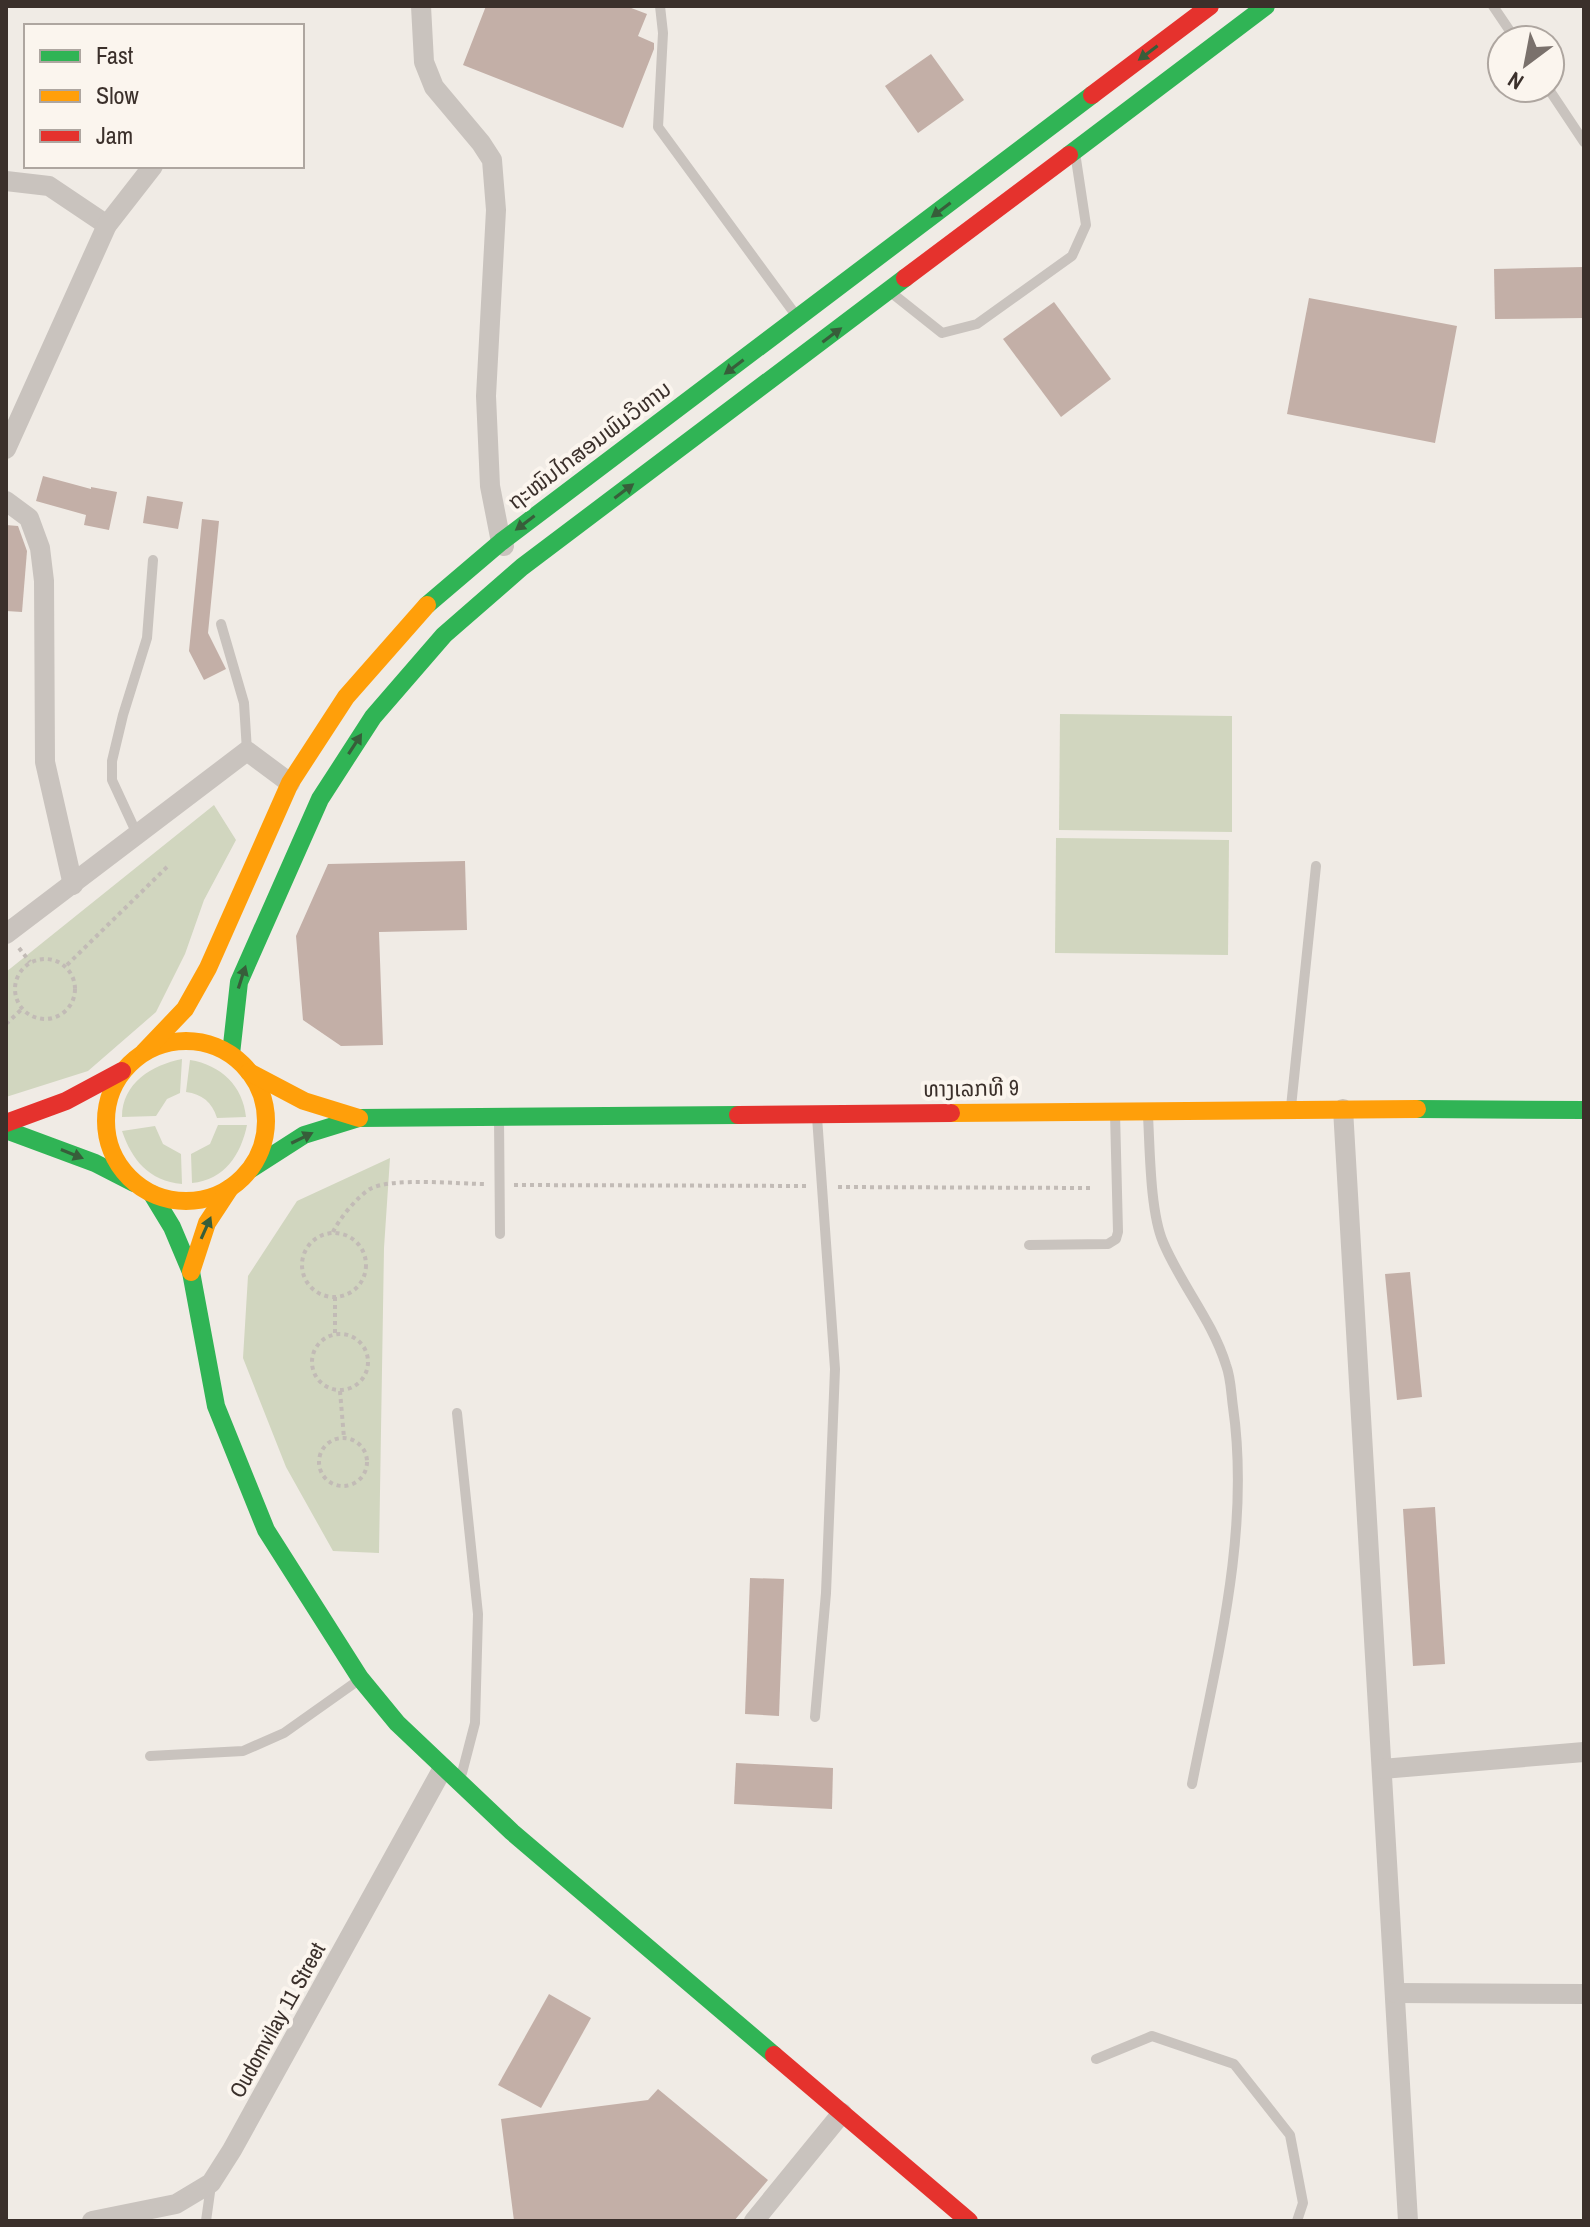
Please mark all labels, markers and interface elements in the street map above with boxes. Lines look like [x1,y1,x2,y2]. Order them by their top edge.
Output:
legend [24,24,304,168]
north arrow [1486,24,1566,104]
text: Fast [96,39,134,71]
one-way arrow [1138,44,1158,60]
text: N [1502,65,1529,97]
text: Slow [96,79,139,111]
text: Jam [96,119,133,151]
one-way arrow [931,202,951,218]
one-way arrow [821,327,843,343]
one-way arrow [723,359,744,375]
street label: ຖະໜົນໄກສອນພົມວິຫານ [501,374,677,516]
one-way arrow [614,483,634,499]
one-way arrow [515,515,536,530]
one-way arrow [348,734,363,755]
one-way arrow [236,965,249,989]
street label: ທາງເລກທີ 9 [923,1072,1019,1104]
one-way arrow [291,1131,314,1145]
one-way arrow [60,1147,84,1160]
one-way arrow [200,1216,213,1240]
street label: Oudomvilay 11 Street [222,1937,332,2103]

